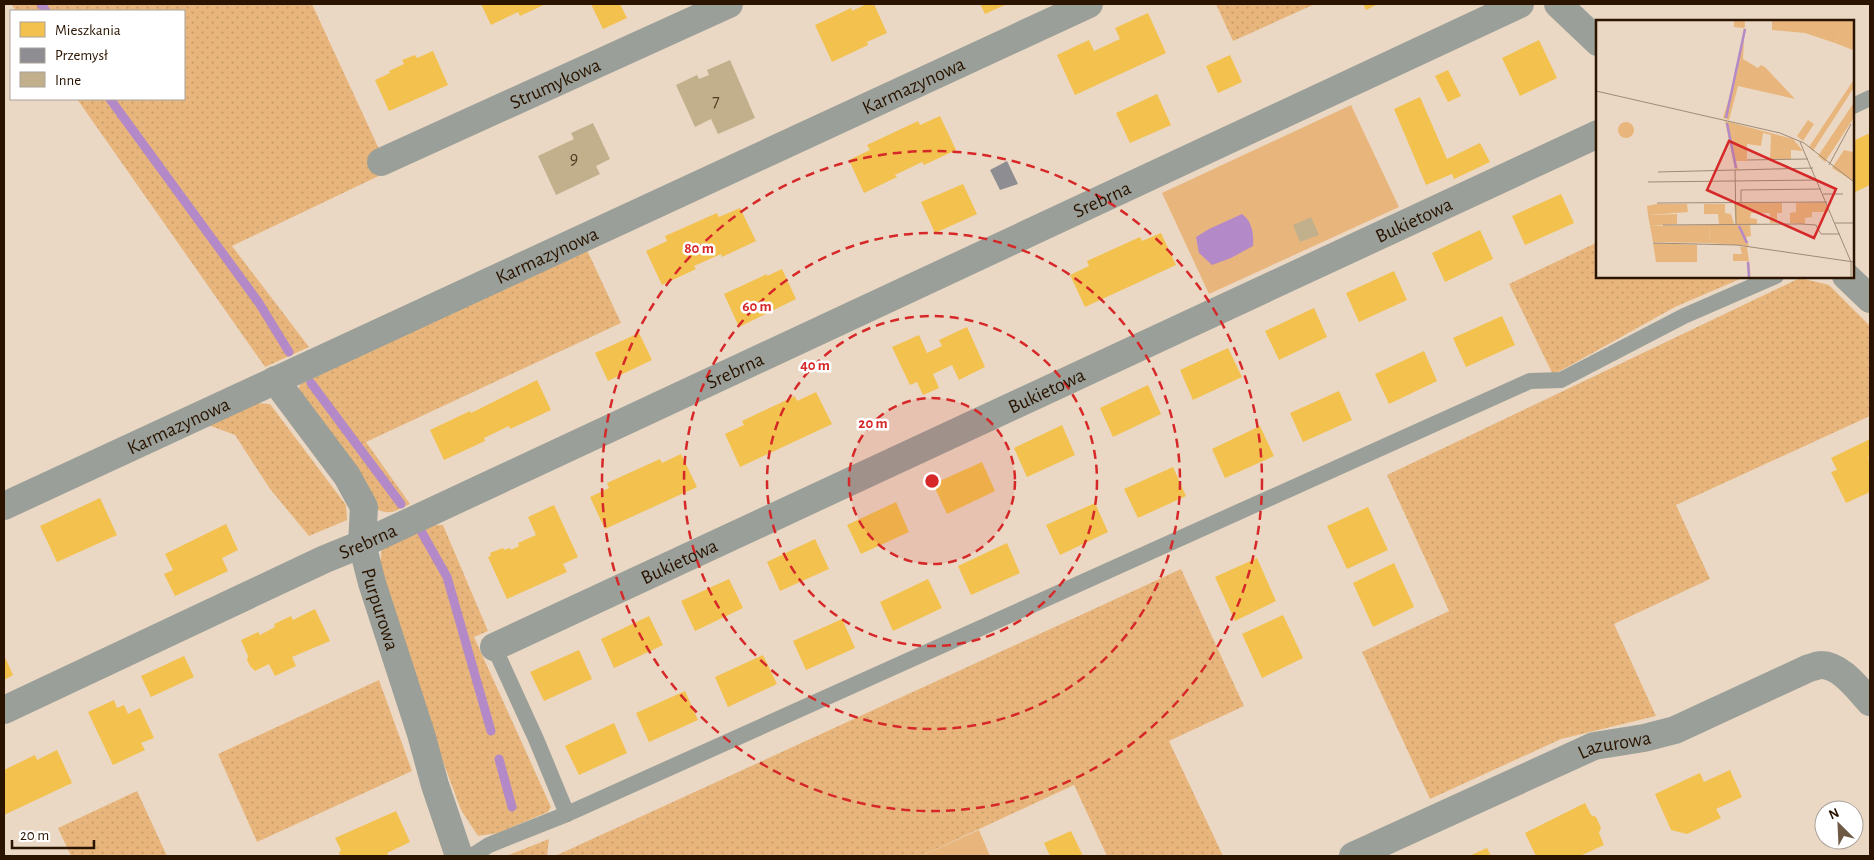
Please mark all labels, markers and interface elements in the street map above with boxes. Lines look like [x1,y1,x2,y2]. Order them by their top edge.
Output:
legend [10,10,185,100]
inset map [1596,20,1854,278]
text: Mieszkania [55,23,121,38]
text: Przemysł [55,48,108,63]
street label: Karmazynowa [859,54,968,118]
street label: Strumykowa [507,55,604,113]
text: Inne [55,73,81,88]
house number: 7 [712,93,720,111]
house number: 9 [570,150,578,168]
street label: Srebrna [1070,178,1134,222]
street label: Bukietowa [1372,194,1455,247]
street label: Karmazynowa [493,224,602,288]
text: 80 m [684,241,714,256]
text: 60 m [742,299,772,314]
street label: Srebrna [703,349,767,393]
text: 40 m [800,358,830,373]
street label: Bukietowa [1005,365,1088,418]
street label: Karmazynowa [124,394,233,459]
text: 20 m [858,416,888,431]
centre of rings [923,472,941,490]
street label: Srebrna [336,520,400,563]
street label: Bukietowa [638,536,721,588]
street label: Purpurowa [358,566,402,653]
street label: Lazurowa [1575,728,1653,763]
north arrow [1814,800,1864,850]
text: N [1827,806,1841,822]
scale bar [12,818,95,850]
text: 20 m [20,828,49,843]

